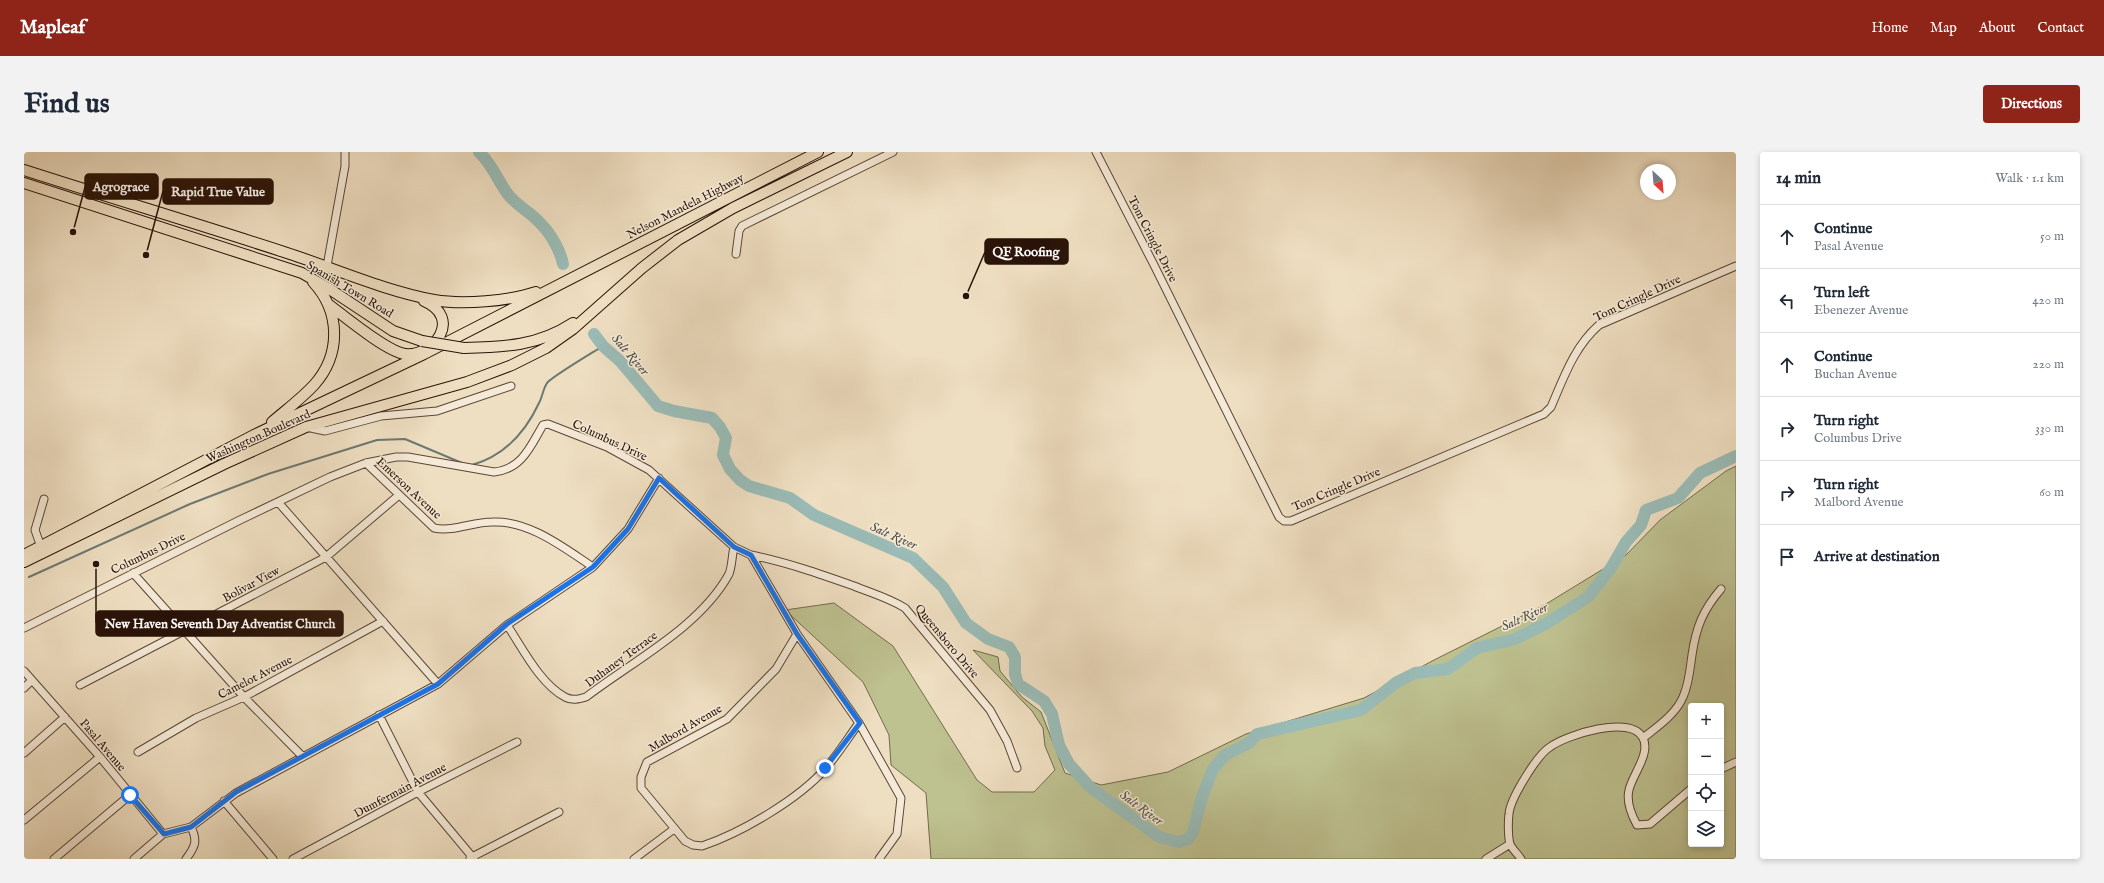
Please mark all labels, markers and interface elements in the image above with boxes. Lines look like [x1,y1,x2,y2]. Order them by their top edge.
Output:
text: Mapleaf [20,16,85,40]
text: Home [1872,19,1908,37]
text: Map [1930,19,1957,37]
text: About [1979,19,2015,37]
text: Contact [2037,19,2084,37]
button: Directions [1983,85,2080,123]
text: Find us [24,87,110,122]
north arrow [1640,164,1676,200]
text: 14 min [1776,168,1821,189]
street label: Nelson Mandela Highway [624,170,746,243]
text: Walk · 1.1 km [1995,170,2064,187]
callout: Agrograce [85,174,158,199]
text: Agrograce [92,179,149,196]
callout: Rapid True Value [163,179,273,204]
text: Rapid True Value [171,184,265,201]
street label: Tom Cringle Drive [1124,194,1181,285]
text: Continue [1814,219,1872,238]
icon: ahead [1776,226,1798,248]
text: 50 m [2040,228,2064,245]
text: Pasal Avenue [1814,238,1883,255]
callout: QF Roofing [985,239,1068,264]
text: QF Roofing [993,244,1060,261]
street label: Spanish Town Road [303,258,396,322]
street label: Tom Cringle Drive [1591,272,1684,325]
text: Turn left [1814,283,1870,302]
icon: left [1776,290,1798,312]
text: 420 m [2032,292,2064,309]
text: Ebenezer Avenue [1814,302,1908,319]
water label: Salt River [607,331,653,380]
text: Continue [1814,347,1872,366]
icon: ahead [1776,354,1798,376]
text: 220 m [2033,356,2064,373]
text: Buchan Avenue [1814,366,1897,383]
street label: Washington Boulevard [204,406,313,466]
text: Turn right [1814,411,1879,430]
street label: Columbus Drive [570,417,650,465]
icon: right [1776,418,1798,440]
text: 330 m [2035,420,2064,437]
text: Columbus Drive [1814,430,1902,447]
street label: Emerson Avenue [373,454,445,523]
street label: Tom Cringle Drive [1290,464,1383,515]
text: Turn right [1814,475,1879,494]
icon: right [1776,482,1798,504]
text: 60 m [2039,484,2064,501]
text: Malbord Avenue [1814,494,1904,511]
water label: Salt River [867,519,920,554]
street label: Columbus Drive [109,529,188,578]
icon: arrive [1776,546,1798,568]
text: Arrive at destination [1814,547,1940,566]
street label: Bolivar View [220,563,283,606]
water label: Salt River [1499,599,1551,636]
street label: Queensboro Drive [911,601,982,682]
callout: New Haven Seventh Day Adventist Church [96,611,343,636]
text: New Haven Seventh Day Adventist Church [103,616,337,633]
street label: Duhaney Terrace [582,628,661,691]
street label: Camelot Avenue [215,652,295,703]
street label: Malbord Avenue [646,701,725,756]
map controls [1688,703,1724,847]
button: + [1688,703,1724,739]
street label: Pasal Avenue [76,716,129,775]
button: − [1688,739,1724,775]
street label: Dumfermain Avenue [351,759,450,821]
route end [816,759,834,777]
button: locate [1688,775,1724,811]
route start [121,786,139,804]
water label: Salt River [1116,787,1167,830]
button: layers [1688,811,1724,847]

